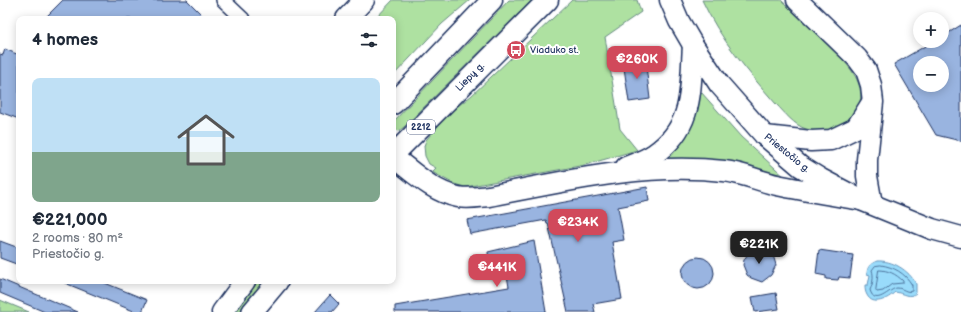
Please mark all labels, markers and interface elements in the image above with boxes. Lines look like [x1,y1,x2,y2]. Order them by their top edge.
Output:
map controls [913,12,949,92]
button: + [913,12,949,48]
icon: filters [358,29,380,51]
text: 4 homes [32,30,98,50]
bus stop icon: Viaduko st. [505,39,527,61]
place label: Viaduko st. [530,44,579,56]
pin: €260K [609,46,665,80]
text: €260K [616,51,658,67]
button: − [913,56,949,92]
street label: Liepų g. [453,60,487,94]
icon: home [170,104,242,176]
road number: 2212 [407,120,435,134]
street label: Priestočio g. [762,131,812,175]
pin: €234K [550,209,606,243]
text: €221,000 [32,210,108,230]
text: €234K [557,214,599,230]
text: 2 rooms · 80 m² [32,230,123,246]
pin: €221K [731,231,787,265]
text: €221K [739,236,779,252]
text: Priestočio g. [32,246,104,262]
pin: €441K [469,254,525,288]
text: €441K [477,259,517,275]

